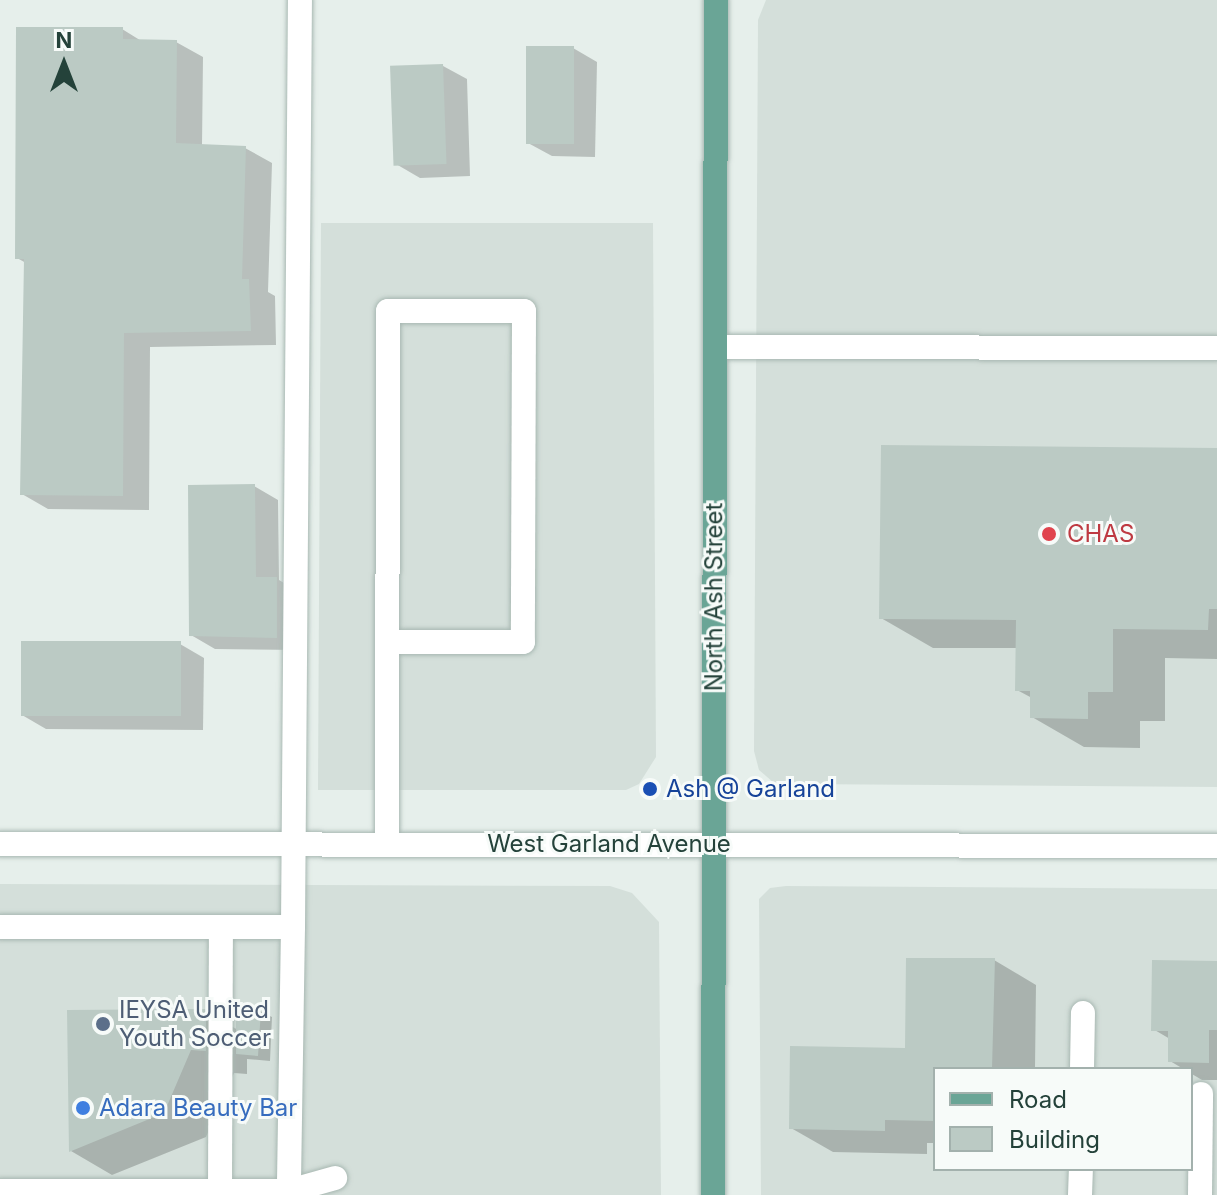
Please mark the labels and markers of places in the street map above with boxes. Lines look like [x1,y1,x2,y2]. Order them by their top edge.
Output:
place label: CHAS [1067,520,1134,548]
marker: CHAS [1038,523,1060,545]
place label: Ash @ Garland [666,775,835,803]
marker: Ash @ Garland [641,780,659,798]
place label: IEYSA United Youth Soccer [119,996,271,1052]
marker: IEYSA United Youth Soccer [94,1015,112,1033]
place label: Adara Beauty Bar [99,1094,297,1122]
marker: Adara Beauty Bar [74,1099,92,1117]

